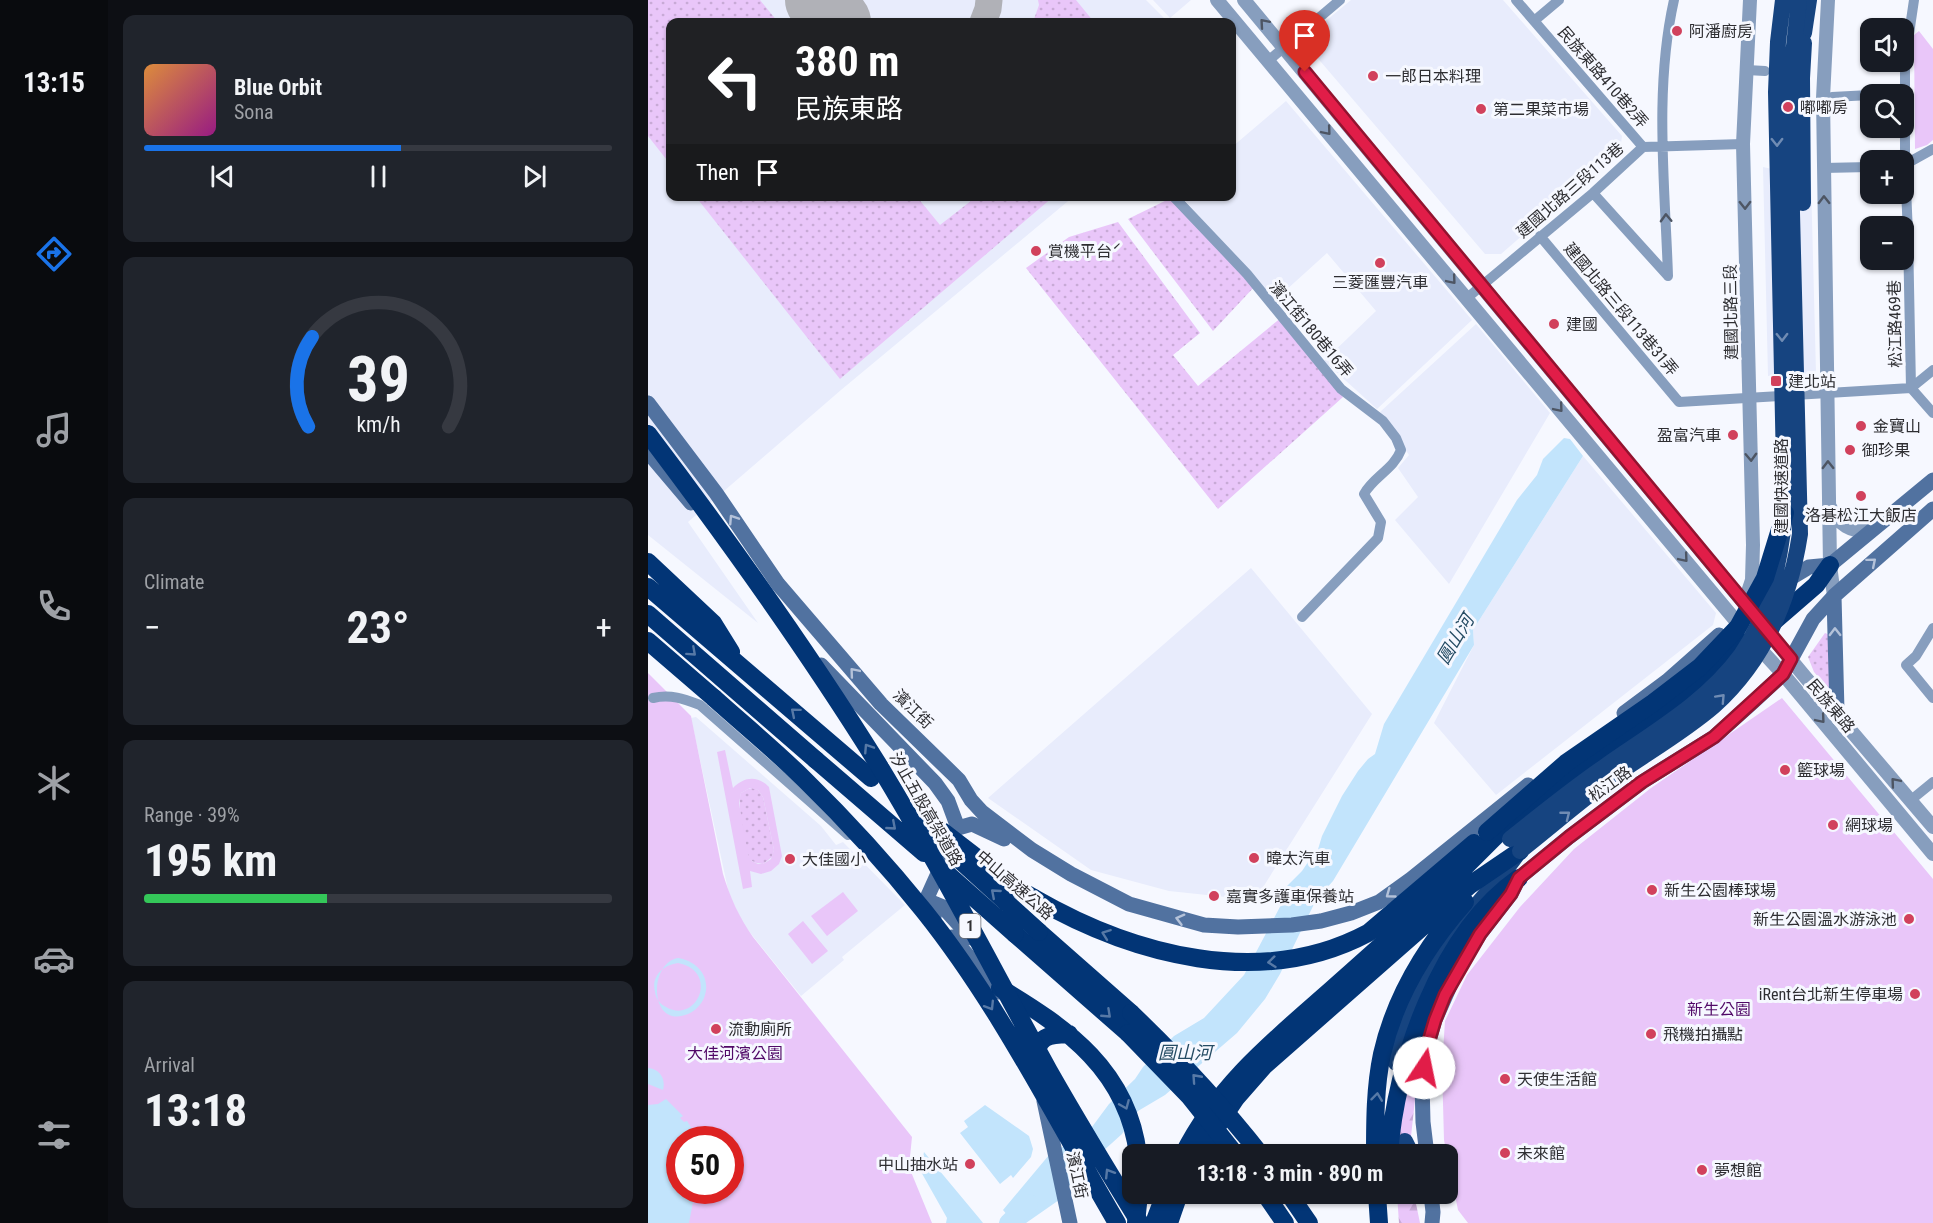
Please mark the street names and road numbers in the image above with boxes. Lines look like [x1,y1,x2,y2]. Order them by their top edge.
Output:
street label: 民族東路410巷2弄 [1554,23,1652,131]
street label: 建國北路三段113巷 [1513,138,1627,242]
street label: 建國北路三段113巷31弄 [1560,239,1682,379]
street label: 建國北路三段 [1721,264,1741,360]
street label: 濱江街180巷16弄 [1265,277,1357,381]
street label: 松江路469巷 [1885,280,1905,368]
street label: 建國快速道路 [1772,438,1791,534]
street label: 民族東路 [1803,675,1859,737]
street label: 濱江街 [889,685,937,733]
street label: 汐止五股高架道路 [886,749,966,869]
street label: 松江路 [1585,762,1635,806]
street label: 中山高速公路 [973,846,1057,924]
road number: 1 [960,914,980,938]
street label: 濱江街 [1063,1150,1091,1200]

